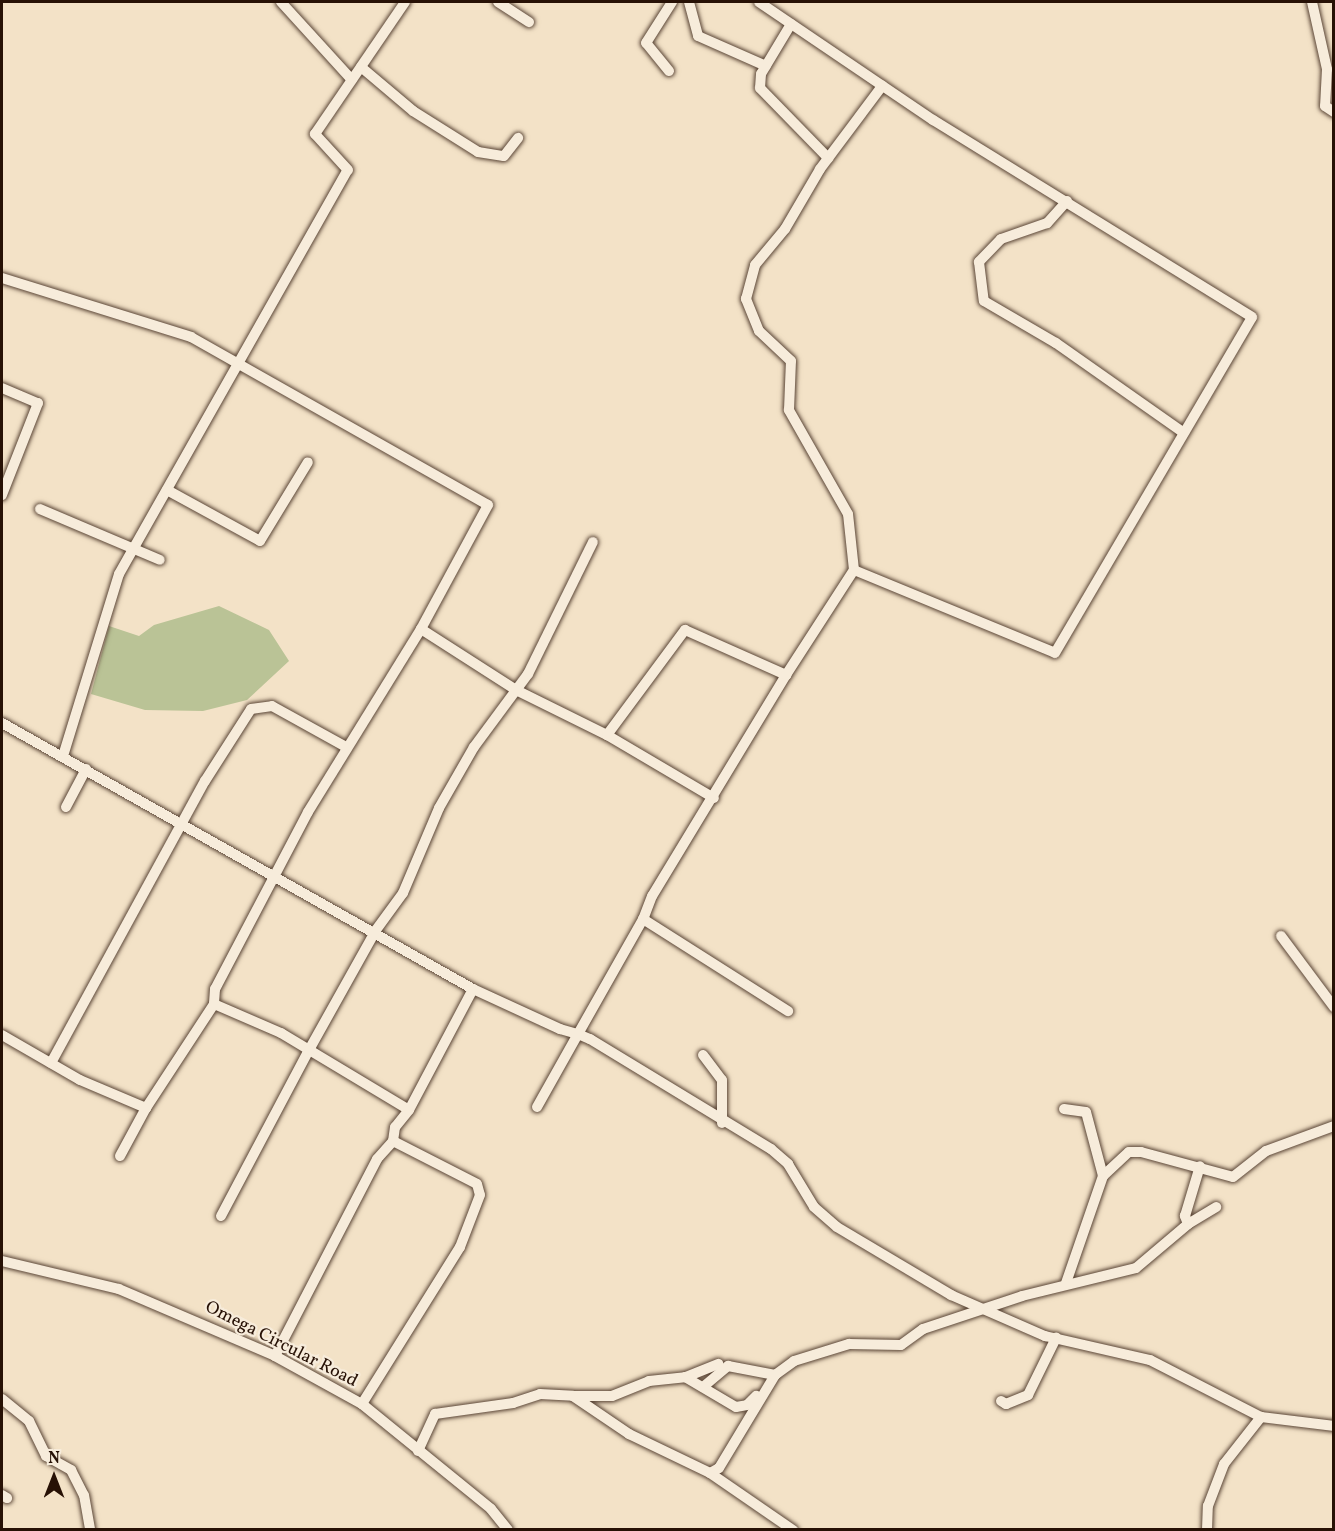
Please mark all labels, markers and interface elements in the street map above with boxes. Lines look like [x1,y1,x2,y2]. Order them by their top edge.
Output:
street label: Omega Circular Road [201,1297,361,1393]
north arrow [24,1447,84,1507]
text: N [48,1448,60,1470]

